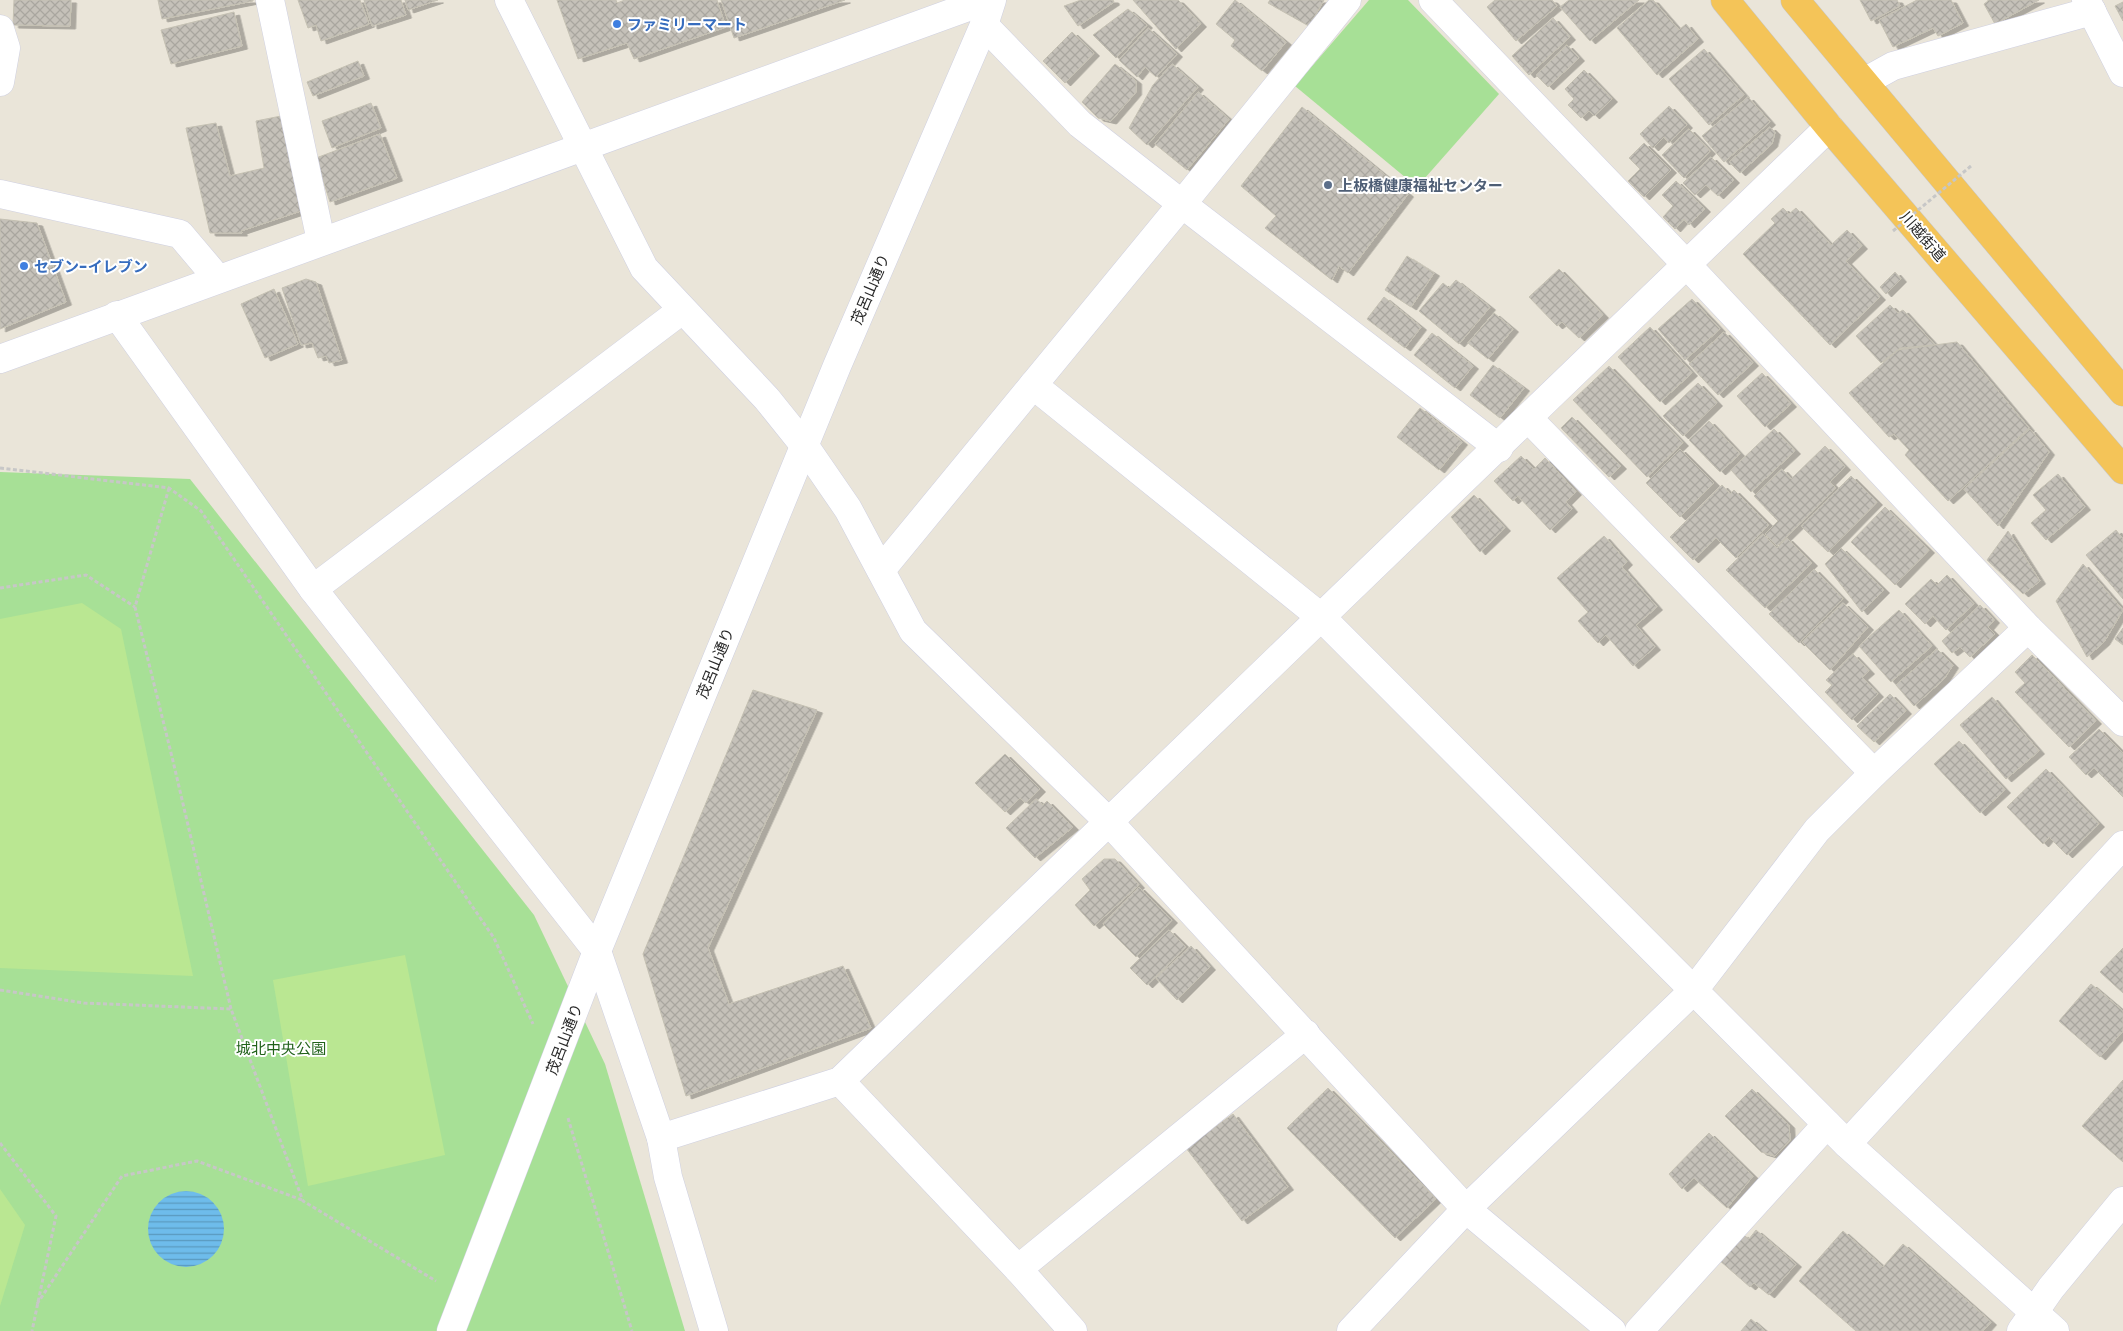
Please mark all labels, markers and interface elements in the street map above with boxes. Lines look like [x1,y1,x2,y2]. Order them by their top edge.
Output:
place label: ファミリーマート [627,14,747,35]
marker: ファミリーマート [611,18,623,30]
place label: 上板橋健康福祉センター [1338,175,1503,196]
marker: 上板橋健康福祉センター [1322,179,1334,191]
street label: 川越街道 [1895,206,1951,266]
street label: 茂呂山通り [846,250,894,328]
place label: セブン-イレブン [34,256,148,277]
marker: セブン-イレブン [18,260,30,272]
street label: 茂呂山通り [691,624,739,702]
street label: 茂呂山通り [541,1000,587,1078]
park label: 城北中央公園 [236,1038,326,1059]

